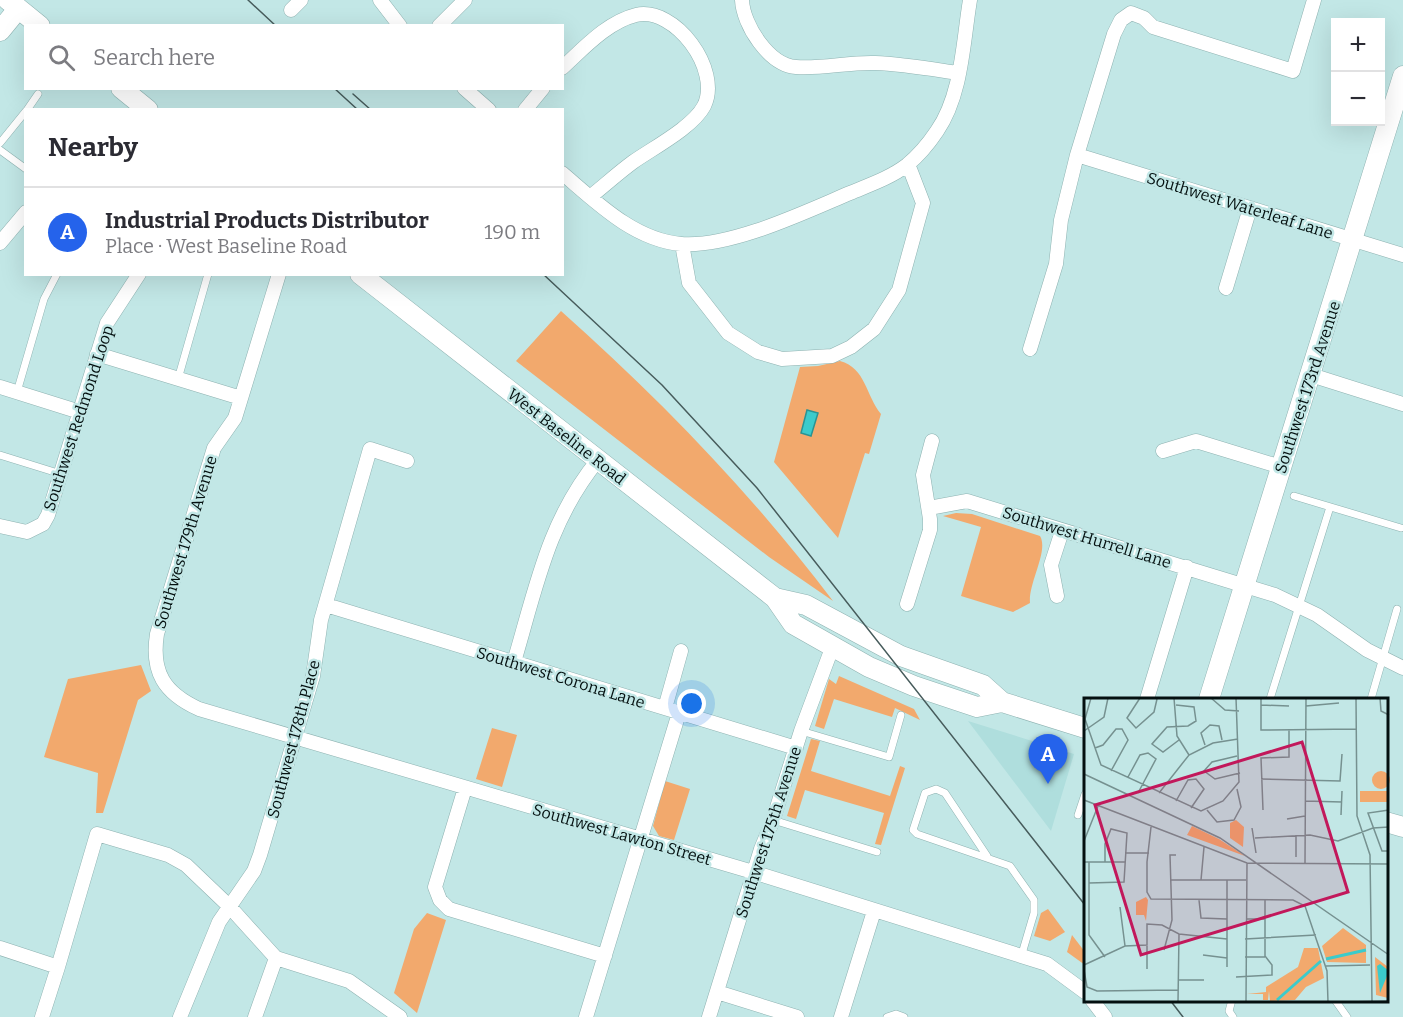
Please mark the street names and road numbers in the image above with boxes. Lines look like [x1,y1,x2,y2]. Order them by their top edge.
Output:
street label: Southwest Waterleaf Lane [1144,168,1335,243]
street label: Southwest 173rd Avenue [1271,299,1344,476]
street label: Southwest Redmond Loop [39,323,117,513]
street label: West Baseline Road [504,384,630,489]
street label: Southwest 179th Avenue [150,453,221,631]
street label: Southwest Hurrell Lane [1000,503,1173,572]
street label: Southwest Corona Lane [474,643,647,712]
street label: Southwest 178th Place [263,658,324,820]
street label: Southwest 175th Avenue [732,744,805,920]
street label: Southwest Lawton Street [530,800,714,869]

